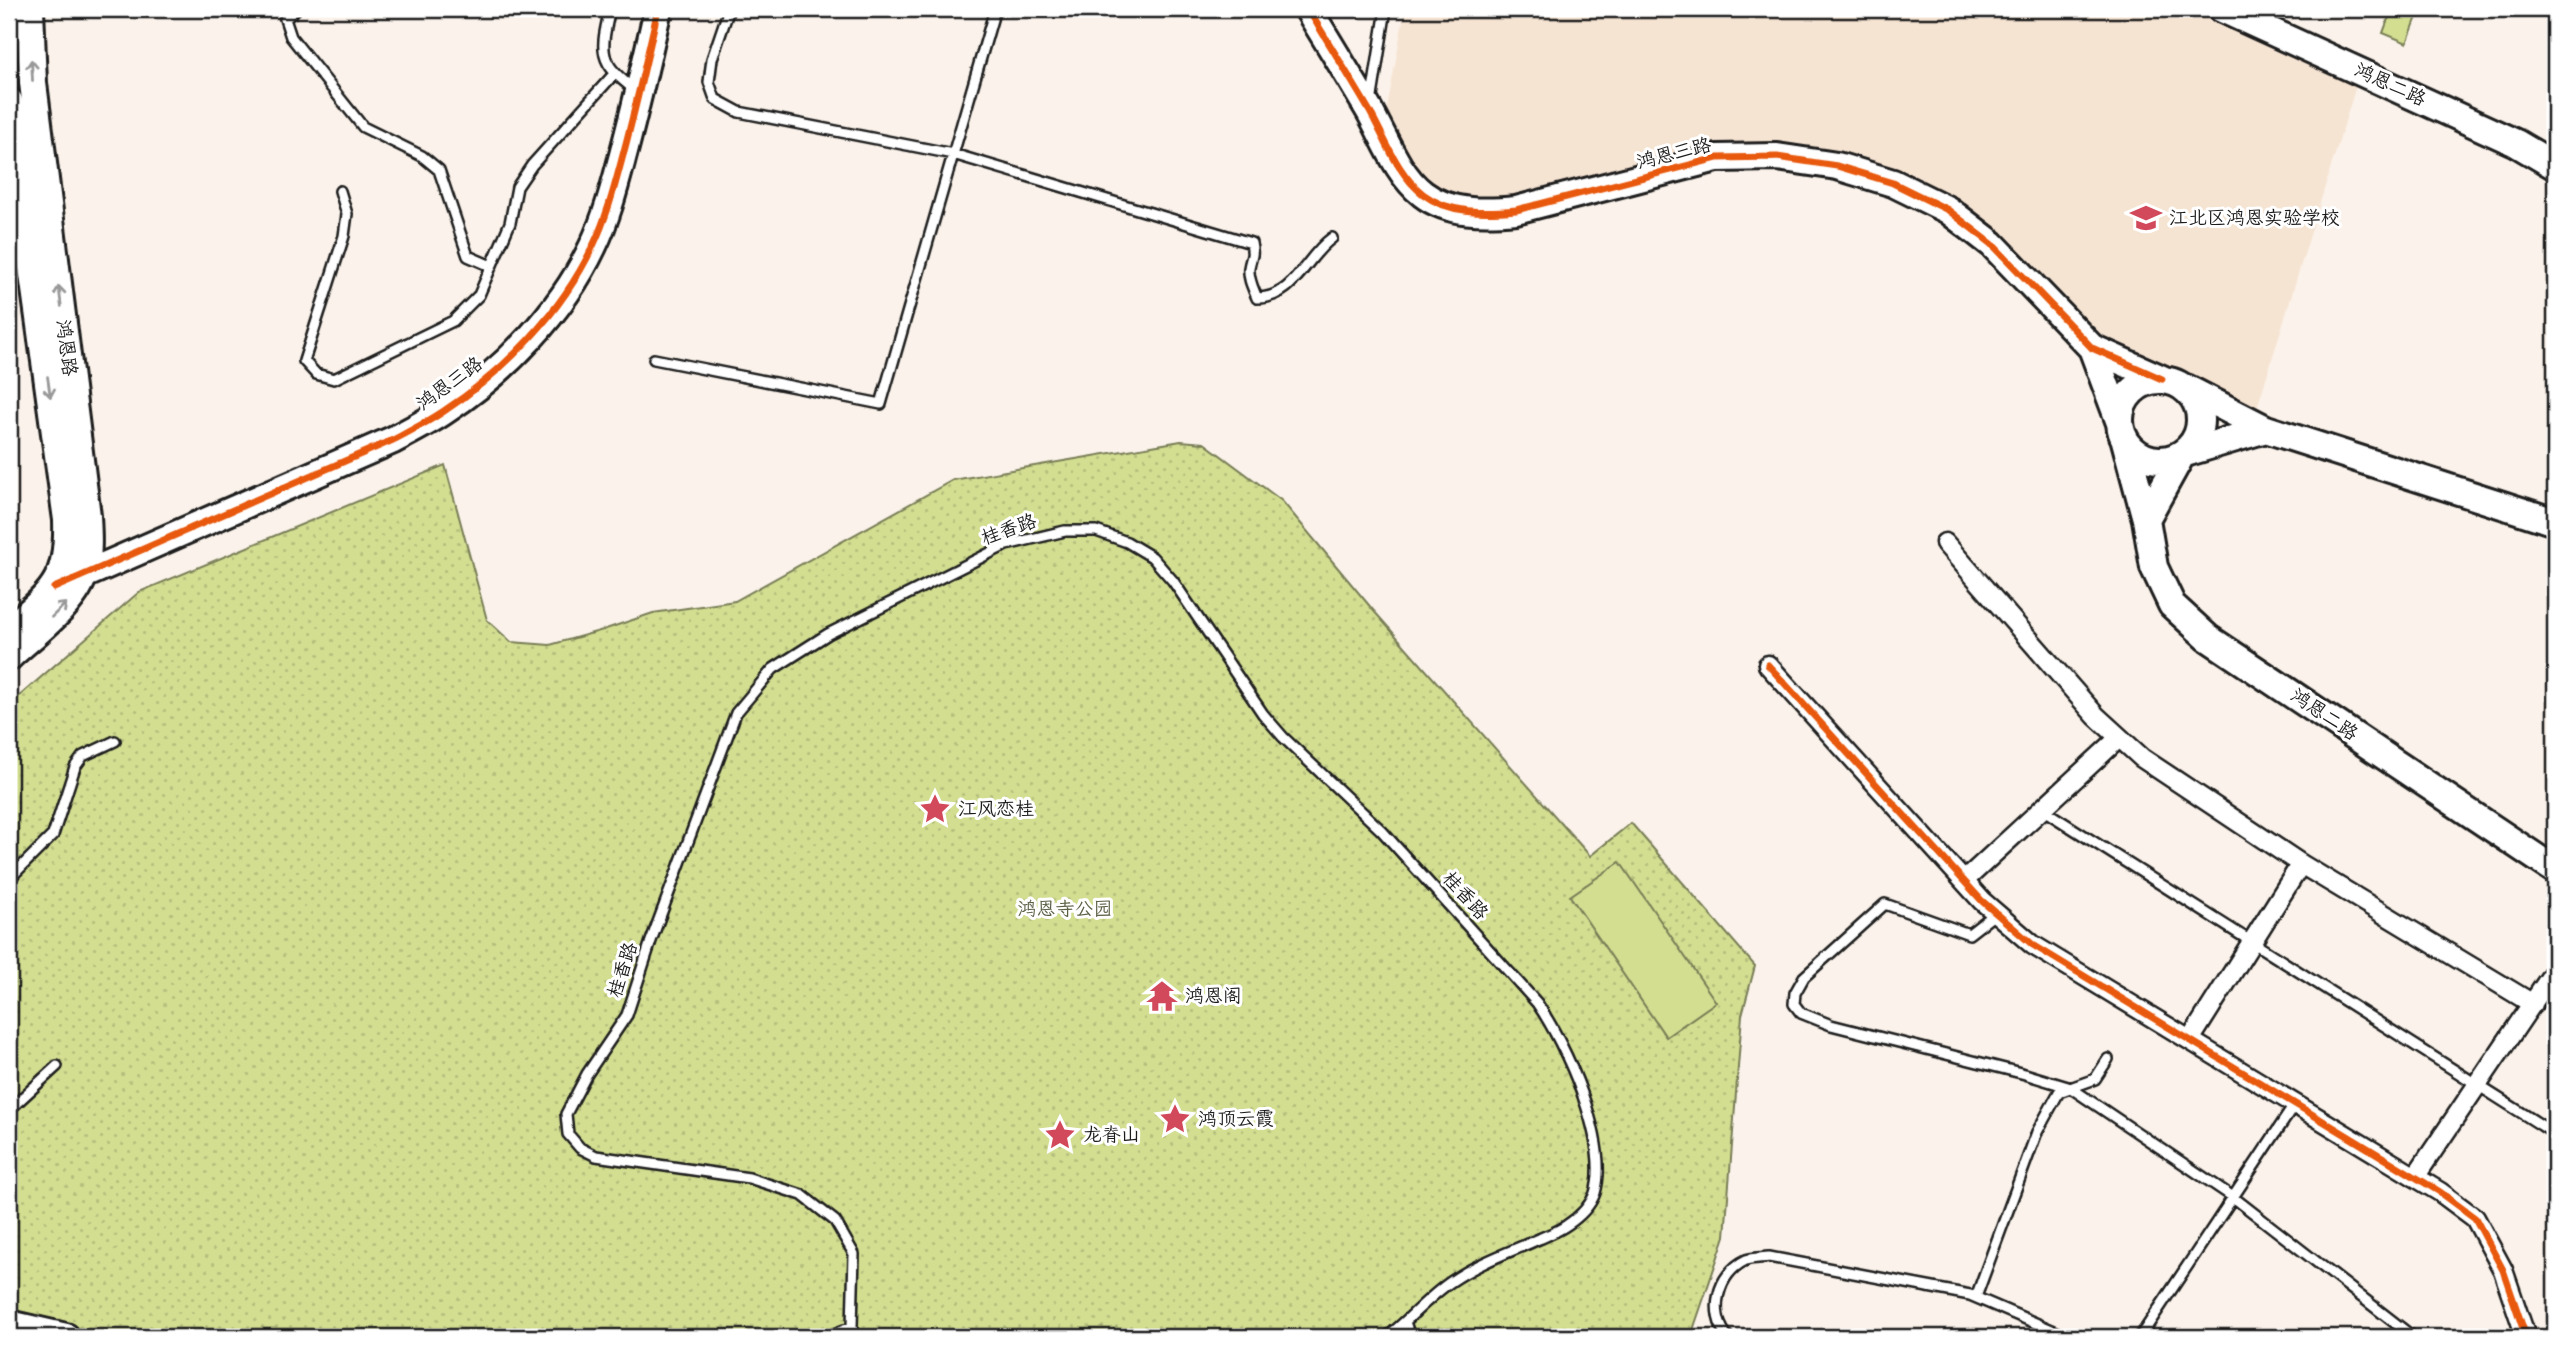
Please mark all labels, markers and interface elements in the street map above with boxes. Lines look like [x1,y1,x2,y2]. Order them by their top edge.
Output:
one-way arrow [25,59,38,82]
street label: 鸿恩二路 [2351,59,2429,111]
street label: 鸿恩三路 [1634,134,1714,174]
school or university icon: 江北区鸿恩实验学校 [2129,201,2163,235]
place label: 江北区鸿恩实验学校 [2169,207,2340,230]
one-way arrow [53,285,66,308]
street label: 鸿恩路 [51,318,81,378]
street label: 鸿恩三路 [412,352,488,416]
one-way arrow [42,375,55,398]
street label: 桂香路 [978,510,1040,550]
one-way arrow [50,602,67,619]
street label: 鸿恩二路 [2286,684,2362,746]
place icon: 江风恋桂 [918,792,952,826]
place label: 江风恋桂 [958,798,1034,821]
street label: 桂香路 [1437,867,1493,925]
park label: 鸿恩寺公园 [1017,898,1113,921]
street label: 桂香路 [603,939,643,1001]
temple icon: 鸿恩阁 [1145,979,1179,1013]
place label: 鸿恩阁 [1185,985,1242,1008]
place icon: 鸿顶云霞 [1158,1102,1192,1136]
place label: 鸿顶云霞 [1198,1108,1274,1131]
place icon: 龙脊山 [1043,1118,1077,1152]
place label: 龙脊山 [1083,1124,1140,1147]

